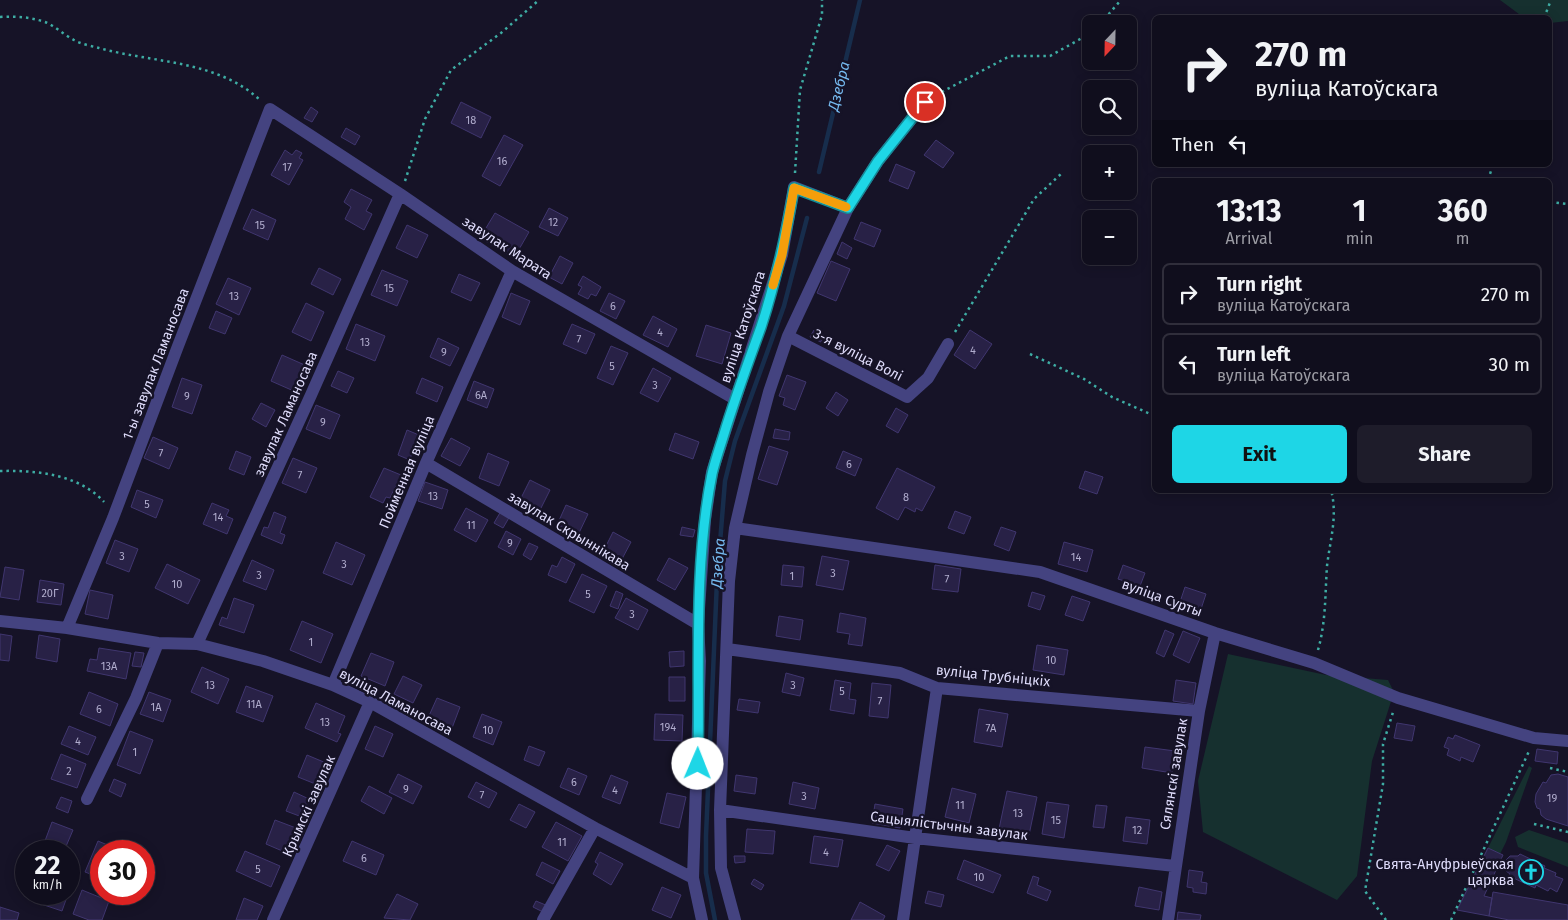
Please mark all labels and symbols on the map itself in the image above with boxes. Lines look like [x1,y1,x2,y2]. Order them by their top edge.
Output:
north arrow [1082,15,1138,70]
water label: Дзебра [824,60,854,113]
pin [904,81,946,123]
house number: 18 [466,114,476,127]
house number: 16 [497,155,507,168]
house number: 17 [282,161,292,174]
street label: завулак Марата [459,213,555,283]
house number: 12 [548,216,558,229]
house number: 15 [255,219,266,232]
street label: вуліца Катоўскага [717,269,769,385]
house number: 15 [384,282,395,295]
street label: 1-ы завулак Ламаносава [119,286,193,442]
house number: 13 [229,290,239,303]
house number: 6 [610,300,616,313]
street label: 3-я вуліца Волі [810,325,906,385]
house number: 4 [657,326,663,339]
house number: 7 [577,333,582,346]
house number: 13 [360,336,370,349]
house number: 4 [970,344,976,357]
house number: 9 [441,346,447,359]
street label: завулак Ламаносава [251,349,321,479]
house number: 5 [609,360,615,373]
house number: 3 [652,379,658,392]
house number: 6А [475,389,488,402]
house number: 9 [184,390,190,403]
street label: Пойменная вуліца [376,413,438,531]
house number: 9 [320,416,326,429]
house number: 7 [159,447,164,460]
house number: 6 [846,458,852,471]
house number: 7 [298,469,303,482]
street label: завулак Скрыннікава [505,488,633,574]
house number: 13 [428,490,438,503]
house number: 8 [903,491,909,504]
house number: 5 [144,498,150,511]
house number: 14 [213,511,223,524]
house number: 11 [466,519,476,532]
house number: 9 [507,537,513,550]
water label: Дзебра [707,537,729,590]
house number: 3 [119,550,125,563]
house number: 14 [1071,551,1081,564]
house number: 3 [341,558,347,571]
house number: 3 [830,567,836,580]
house number: 3 [256,569,262,582]
house number: 1 [790,570,794,583]
house number: 7 [945,573,950,586]
street label: вуліца Сурты [1119,576,1205,620]
house number: 10 [172,578,182,591]
house number: 20Г [41,587,59,600]
house number: 5 [585,588,591,601]
house number: 3 [629,608,635,621]
house number: 1 [309,636,313,649]
house number: 10 [1046,654,1056,667]
house number: 13А [101,660,118,673]
street label: вуліца Трубніцкіх [935,662,1051,690]
street label: вуліца Ламаносава [336,665,456,739]
house number: 13 [205,679,215,692]
house number: 3 [790,679,796,692]
house number: 5 [839,685,845,698]
house number: 7 [878,695,883,708]
house number: 11А [246,698,263,711]
house number: 1А [150,701,162,714]
house number: 6 [96,703,102,716]
house number: 13 [320,716,330,729]
street label: Сялянскі завулак [1157,716,1191,831]
house number: 194 [660,721,676,734]
house number: 7А [986,722,997,735]
house number: 10 [483,724,493,737]
house number: 4 [75,735,81,748]
position arrow [671,737,723,789]
house number: 1 [133,746,137,759]
street label: Крымскі завулак [279,752,339,860]
house number: 2 [66,765,72,778]
house number: 6 [571,776,577,789]
house number: 9 [403,783,409,796]
house number: 4 [612,784,618,797]
house number: 7 [480,789,485,802]
house number: 3 [801,790,807,803]
house number: 19 [1547,792,1557,805]
house number: 11 [955,799,965,812]
house number: 13 [1013,807,1023,820]
street label: Сацыялістычны завулак [869,808,1029,844]
house number: 15 [1051,814,1062,827]
house number: 12 [1132,824,1142,837]
house number: 11 [557,836,567,849]
speed limit sign: 30 [90,840,155,905]
house number: 4 [823,846,829,859]
house number: 6 [361,852,367,865]
place label: Свята-Ануфрыеўская царква [1375,856,1514,889]
church icon: Свята-Ануфрыеўская царква [1518,859,1544,885]
house number: 5 [255,863,261,876]
house number: 10 [974,871,984,884]

